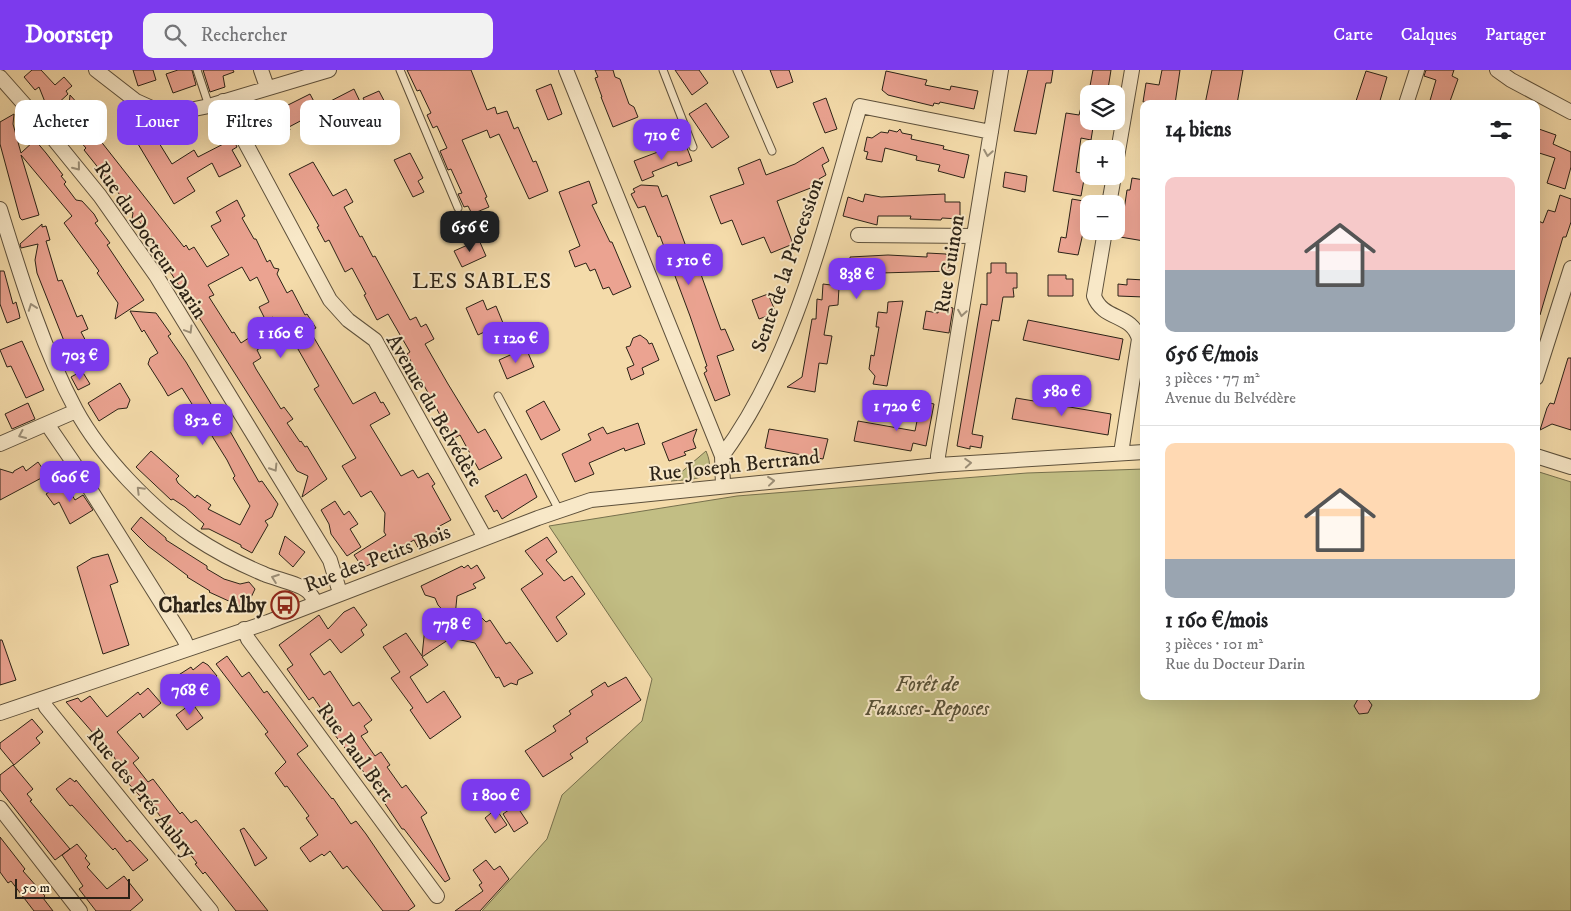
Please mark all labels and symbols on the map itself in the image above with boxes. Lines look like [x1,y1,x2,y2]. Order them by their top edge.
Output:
pin: 710 € [627,118,697,161]
one-way arrow [983,148,993,157]
street label: Rue du Docteur Darin [88,157,212,324]
one-way arrow [71,161,79,170]
street label: Sente de la Procession [746,175,830,356]
pin: 656 € [435,210,505,253]
street label: Rue Guinon [929,213,971,315]
pin: 1 510 € [643,244,735,286]
pin: 838 € [822,258,892,300]
district label: LES SABLES [412,268,552,295]
one-way arrow [28,303,38,312]
one-way arrow [957,309,968,317]
pin: 1 160 € [235,316,327,359]
pin: 1 120 € [470,322,562,364]
one-way arrow [182,324,192,333]
street label: Avenue du Belvédère [380,330,489,492]
pin: 703 € [45,338,115,381]
pin: 580 € [1027,374,1097,417]
pin: 1 720 € [851,390,943,432]
pin: 852 € [168,404,238,446]
one-way arrow [18,428,27,439]
street label: Rue Joseph Bertrand [647,444,821,488]
one-way arrow [964,457,972,468]
pin: 606 € [35,460,105,503]
one-way arrow [268,462,277,471]
one-way arrow [768,476,776,487]
one-way arrow [137,487,146,496]
street label: Rue des Petits Bois [300,519,454,599]
one-way arrow [271,574,280,584]
bus stop icon: Charles Alby [270,590,300,620]
place label: Charles Alby [158,593,267,619]
pin: 778 € [417,608,487,650]
park label: Forêt de Fausses-Reposes [865,672,990,722]
pin: 768 € [155,674,225,716]
street label: Rue Paul Bert [311,698,400,807]
street label: Rue des Prés Aubry [81,724,202,864]
pin: 1 800 € [450,778,542,821]
scale bar [15,876,130,899]

